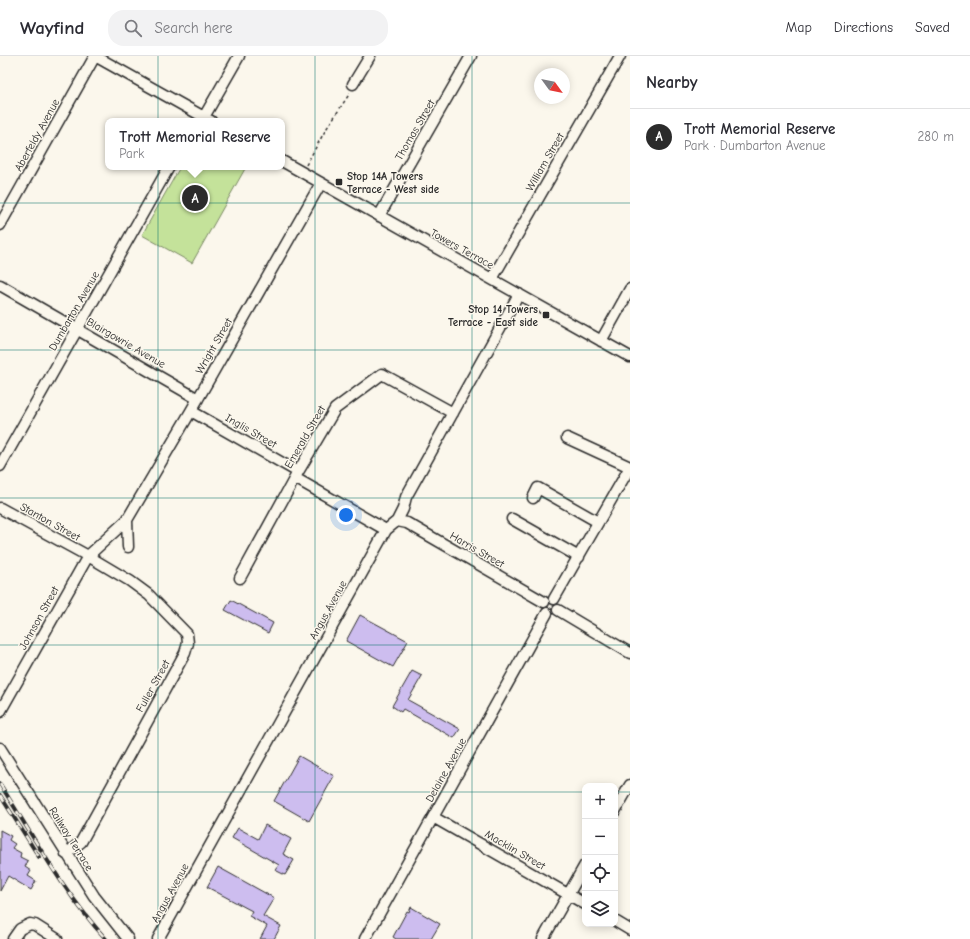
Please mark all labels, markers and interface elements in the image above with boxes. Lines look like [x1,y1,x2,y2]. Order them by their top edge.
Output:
search box [108,10,388,46]
text: Wayfind [20,17,84,39]
icon: search [122,17,144,39]
text: Search here [154,19,233,37]
text: Map [785,19,812,36]
text: Directions [834,19,893,36]
text: Saved [915,19,950,36]
north arrow [534,68,570,104]
text: Nearby [646,73,697,92]
street label: Aberfeldy Avenue [12,96,63,174]
street label: Thomas Street [392,97,438,163]
popup [105,118,285,170]
text: Trott Memorial Reserve [684,120,835,138]
text: Trott Memorial Reserve [119,128,271,146]
text: A [655,129,663,144]
text: 280 m [917,129,954,144]
street label: William Street [523,130,567,194]
text: Park · Dumbarton Avenue [684,138,826,153]
text: Park [119,146,144,161]
place label: Stop 14A Towers Terrace - West side [347,170,440,196]
marker: Stop 14A Towers Terrace - West side [334,177,344,187]
pin: A [182,183,208,213]
street label: Towers Terrace [428,226,496,272]
street label: Dumbarton Avenue [46,269,102,353]
place label: Stop 14 Towers Terrace - East side [448,303,539,329]
marker: Stop 14 Towers Terrace - East side [541,310,551,320]
street label: Blairgowrie Avenue [84,315,168,371]
street label: Wright Street [193,315,236,376]
street label: Emerald Street [282,402,329,471]
street label: Inglis Street [223,411,280,451]
street label: Stanton Street [18,500,83,544]
your location [336,505,356,525]
street label: Harris Street [447,529,507,571]
street label: Angus Avenue [306,578,350,642]
street label: Johnson Street [16,583,62,652]
street label: Fuller Street [133,657,173,714]
street label: Delaine Avenue [423,735,469,805]
map controls [582,783,618,927]
button: + [582,783,618,819]
street label: Railway Terrace [46,805,96,874]
button: − [582,819,618,855]
street label: Macklin Street [482,827,548,873]
button: locate [582,855,618,891]
street label: Angus Avenue [148,861,192,925]
button: layers [582,891,618,927]

